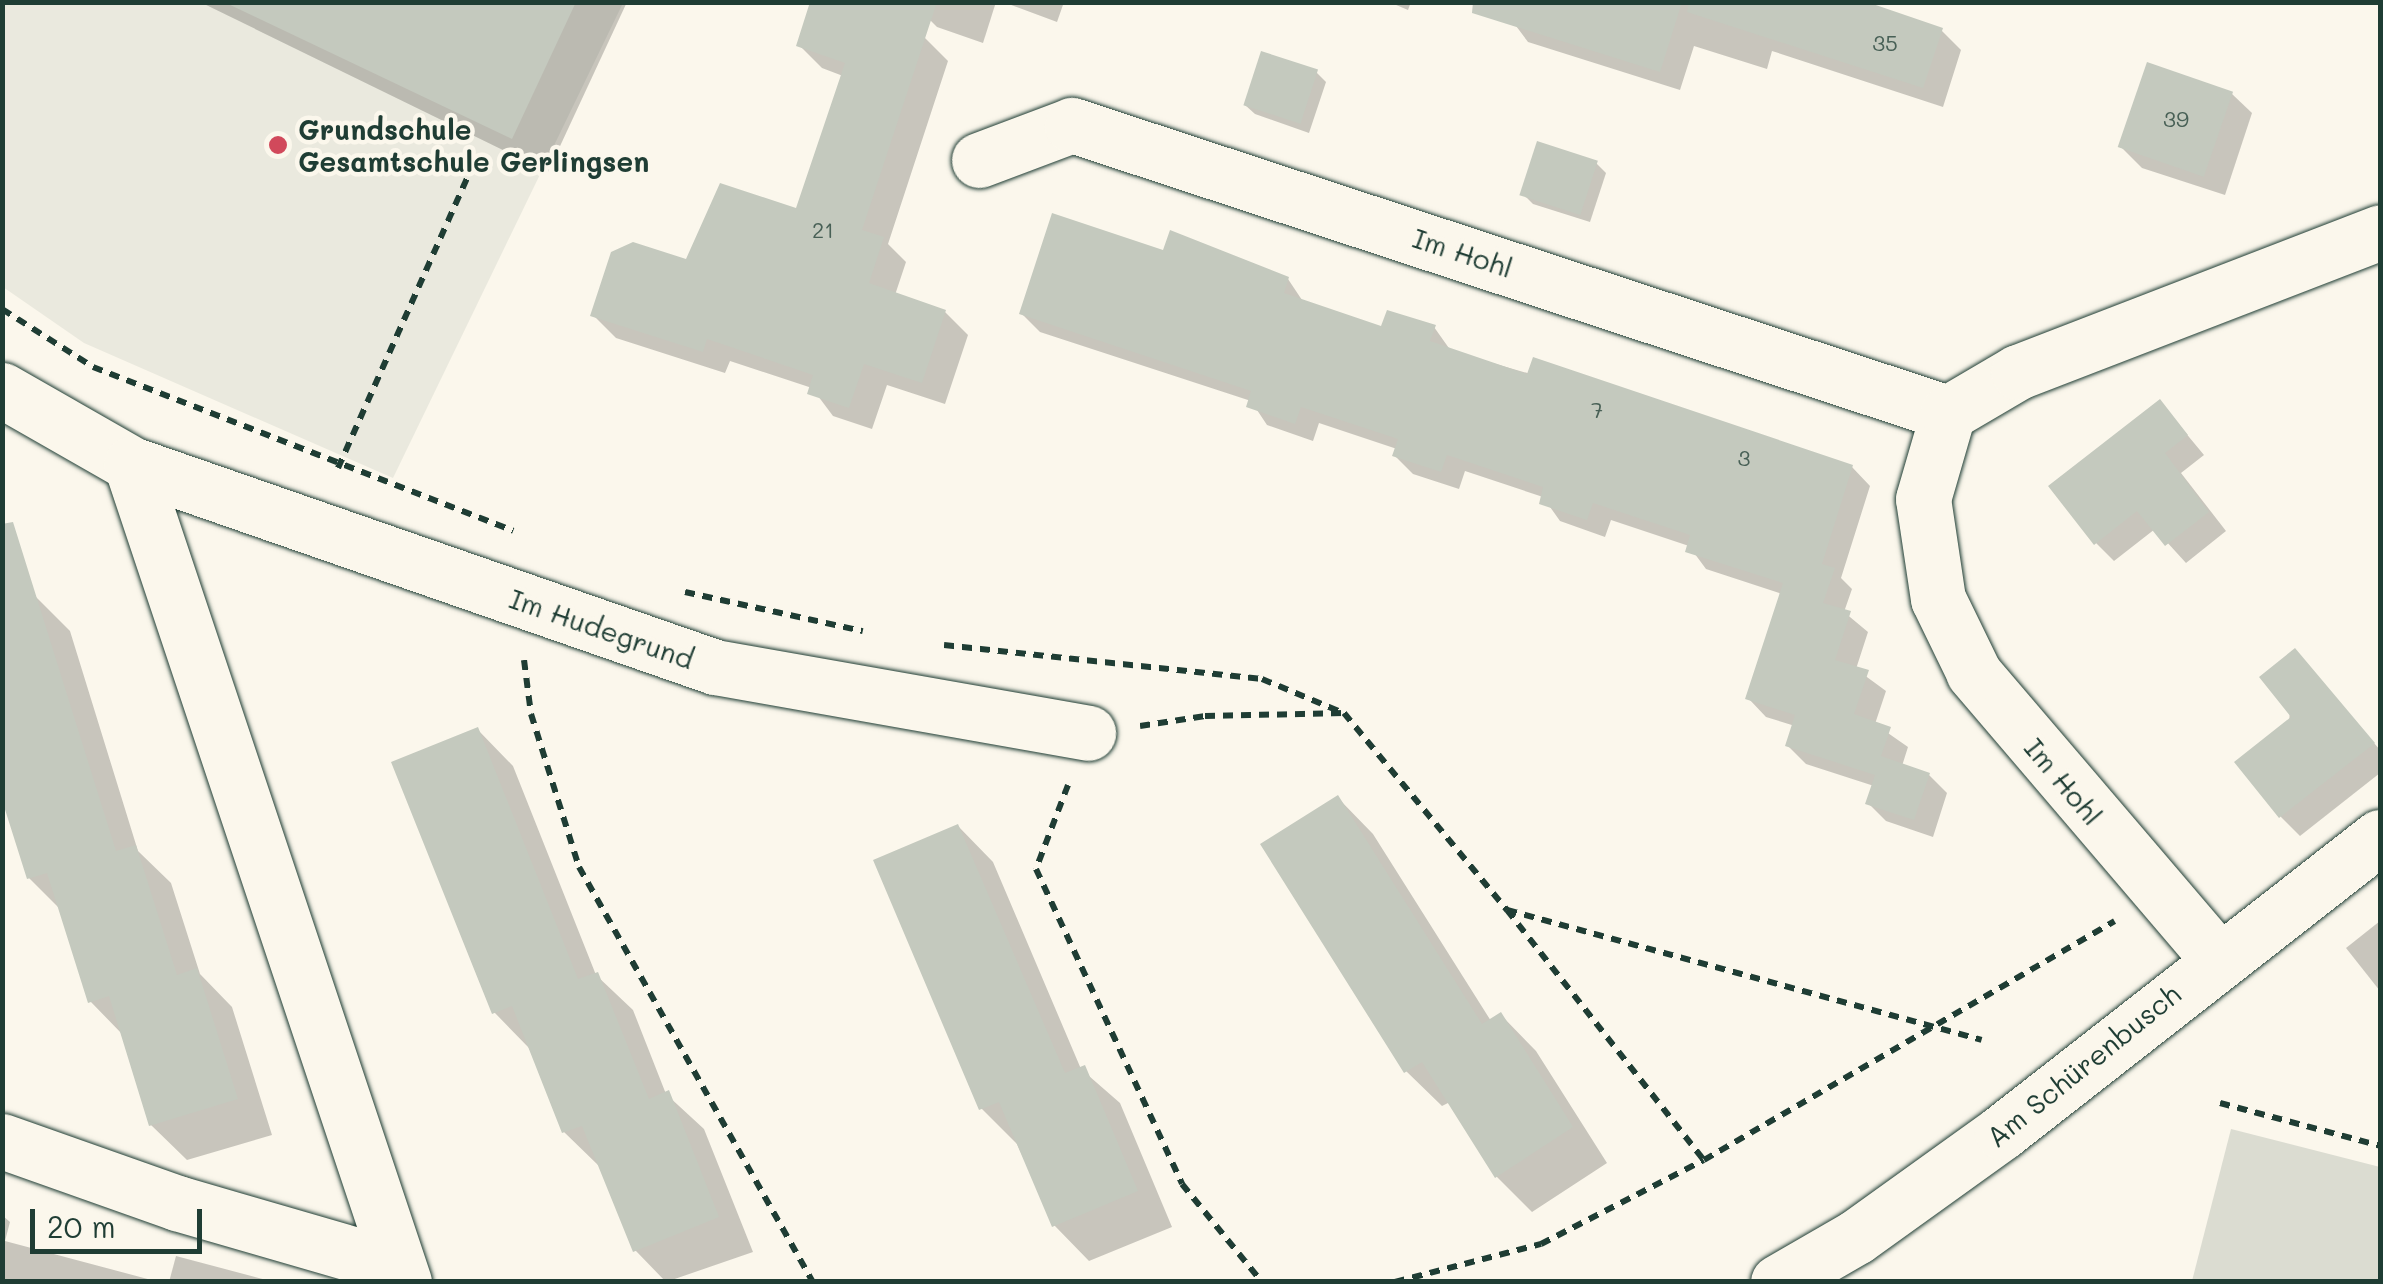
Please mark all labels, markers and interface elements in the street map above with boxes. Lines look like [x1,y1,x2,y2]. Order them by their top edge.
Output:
house number: 35 [1872,30,1898,56]
house number: 39 [2163,106,2189,132]
place label: Grundschule Gesamtschule Gerlingsen [298,112,649,178]
marker: Grundschule Gesamtschule Gerlingsen [267,134,289,156]
house number: 21 [812,217,834,243]
street label: Im Hohl [1409,220,1517,284]
house number: 7 [1591,397,1603,423]
house number: 3 [1738,445,1750,471]
street label: Im Hudegrund [505,581,699,675]
street label: Im Hohl [2018,731,2110,831]
street label: Am Schürenbusch [1979,976,2187,1154]
scale bar [35,1189,208,1251]
text: 20 m [47,1206,116,1246]

